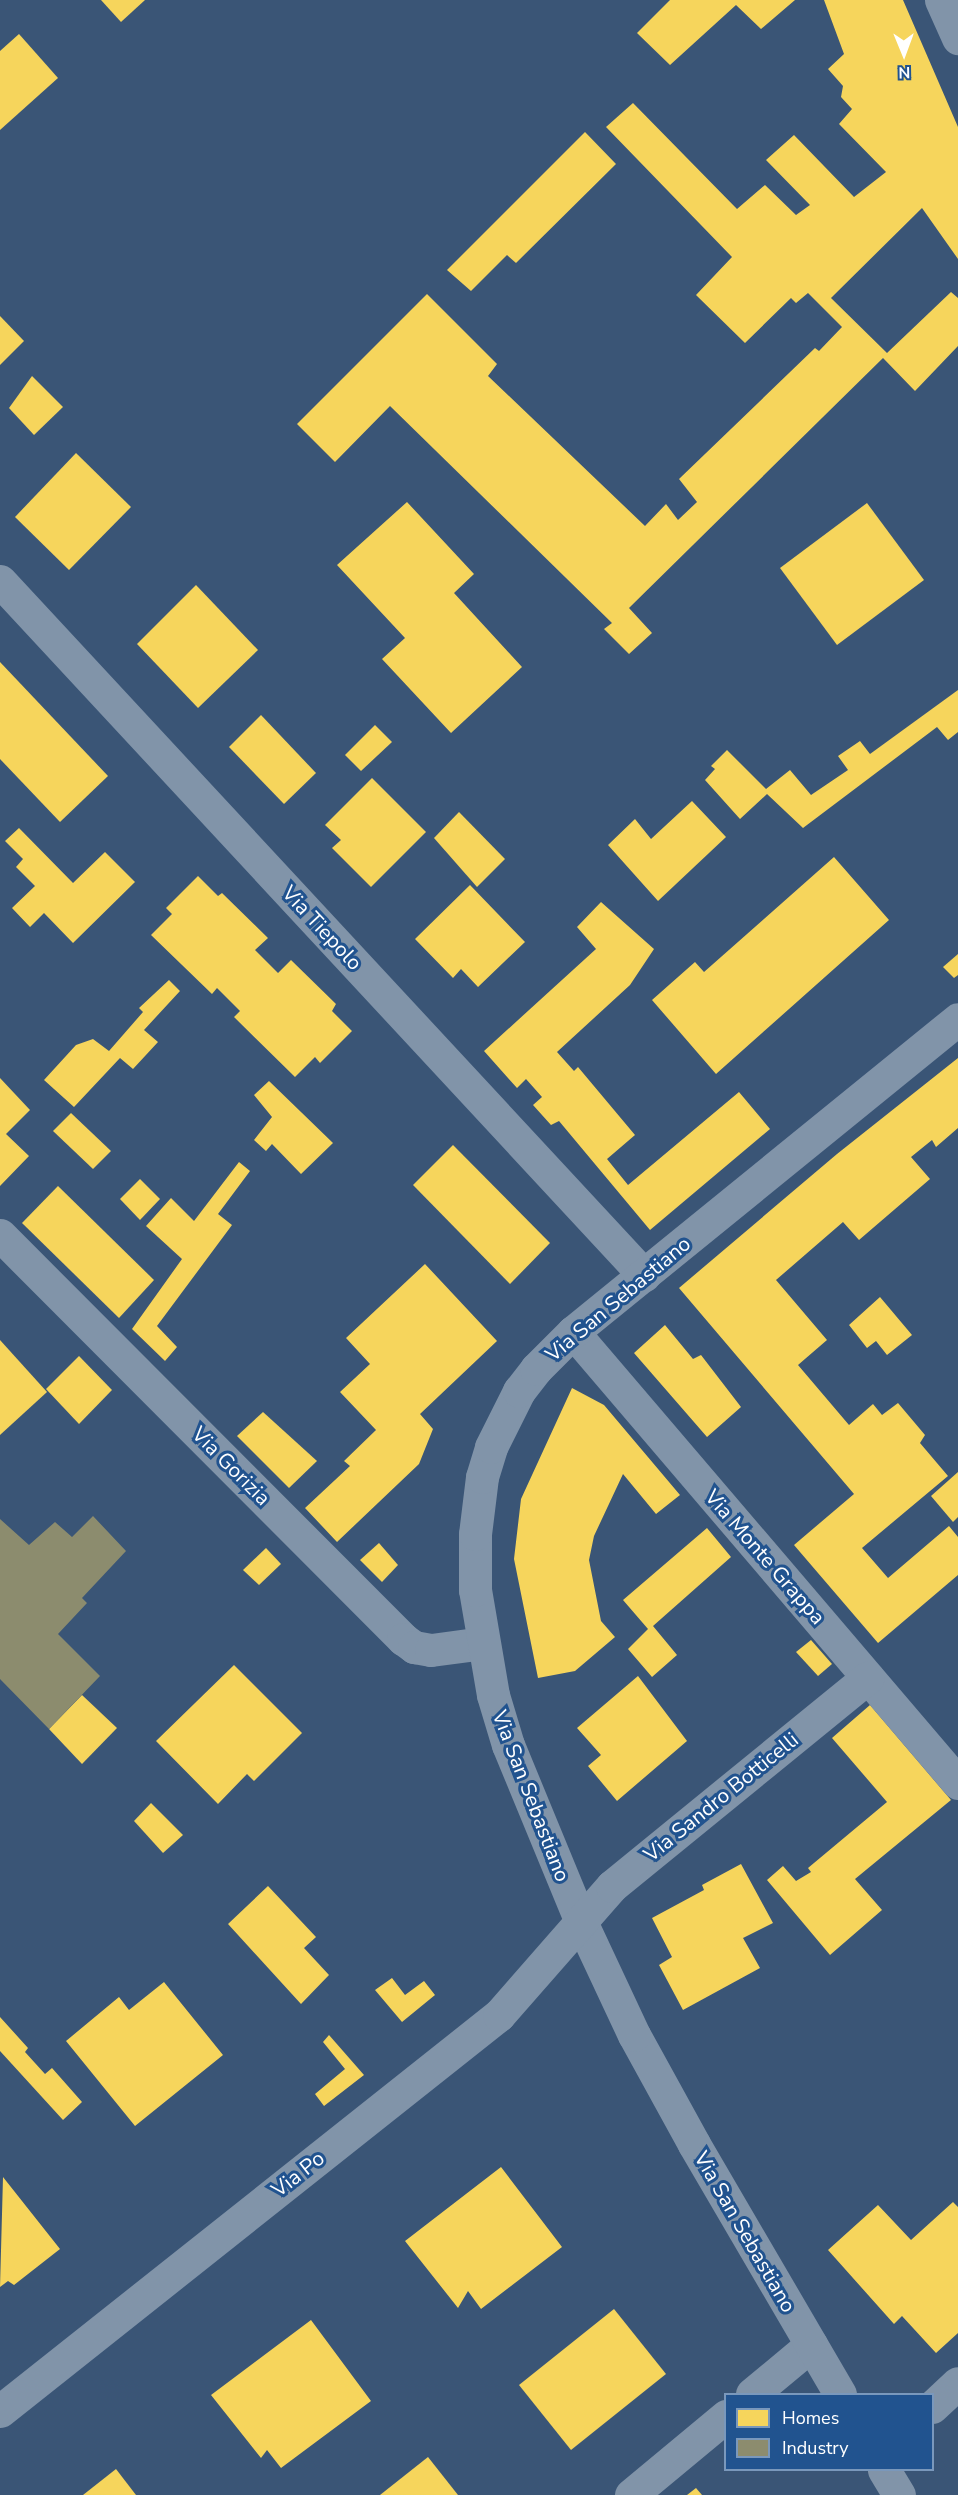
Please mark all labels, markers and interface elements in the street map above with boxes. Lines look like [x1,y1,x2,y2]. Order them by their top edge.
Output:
north arrow [874,24,934,84]
text: N [898,61,910,83]
street label: Via Tiepolo [277,881,367,975]
street label: Via San Sebastiano [540,1231,696,1367]
street label: Via Gorizia [186,1421,276,1511]
street label: Via Monte Grappa [700,1484,830,1630]
street label: Via San Sebastiano [487,1707,575,1885]
street label: Via Sandro Botticelli [639,1727,803,1867]
street label: Via Po [266,2145,330,2203]
street label: Via San Sebastiano [689,2147,801,2317]
legend [724,2393,934,2471]
text: Homes [782,2406,839,2430]
text: Industry [782,2436,849,2460]

